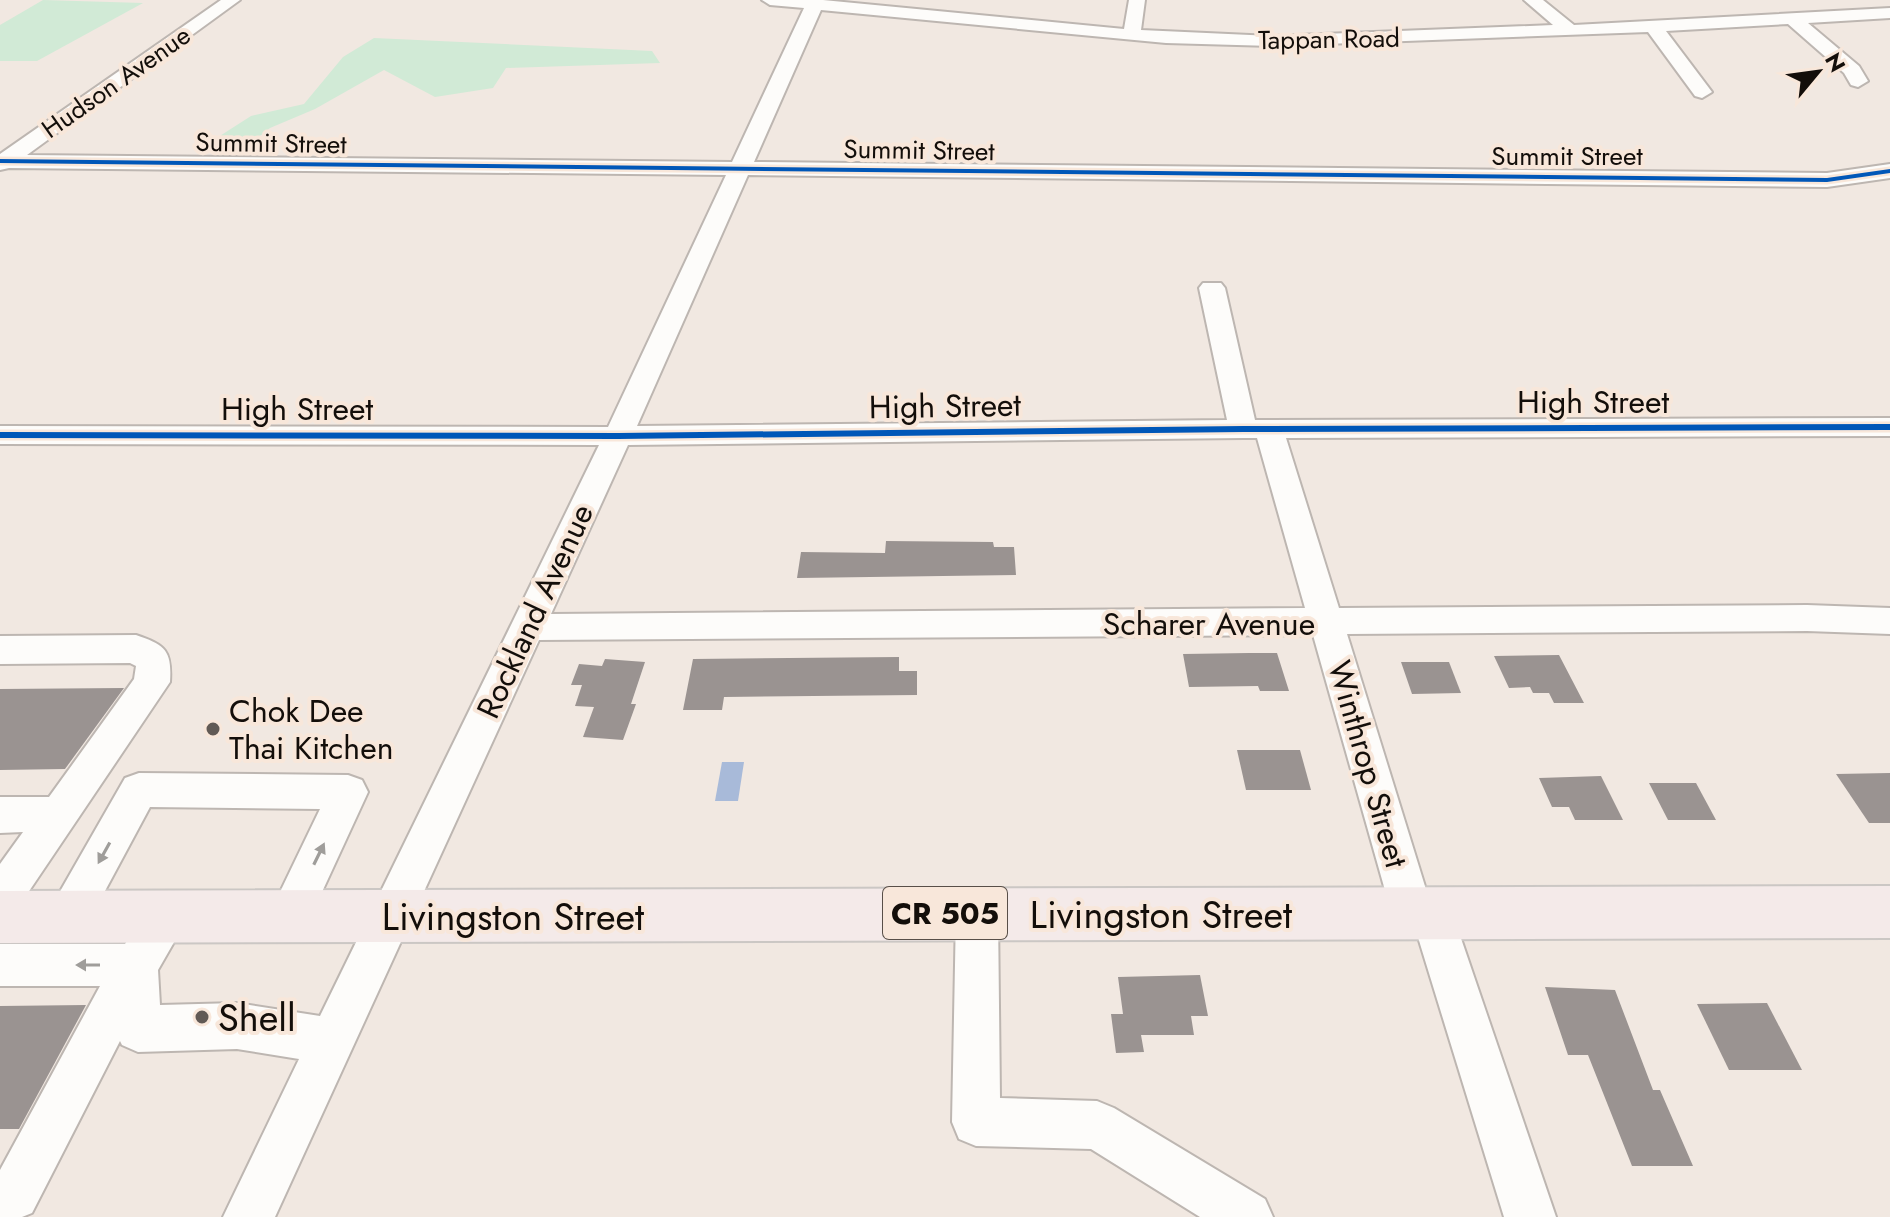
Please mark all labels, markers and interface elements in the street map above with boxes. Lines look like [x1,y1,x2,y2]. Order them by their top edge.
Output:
street label: Hudson Avenue [34,16,198,148]
street label: Tappan Road [1258,19,1400,59]
north arrow [1778,32,1858,112]
text: N [1817,47,1854,78]
street label: Summit Street [195,123,348,163]
street label: Summit Street [843,130,996,170]
street label: Summit Street [1491,137,1643,175]
street label: High Street [1517,379,1669,425]
street label: High Street [869,382,1022,430]
street label: High Street [221,386,373,432]
street label: Rockland Avenue [465,496,605,726]
street label: Scharer Avenue [1103,601,1315,647]
street label: Winthrop Street [1316,655,1420,873]
place label: Chok Dee Thai Kitchen [229,688,393,771]
marker: Chok Dee Thai Kitchen [204,720,222,738]
one-way arrow [97,842,111,864]
one-way arrow [312,842,326,866]
road number: CR 505 [883,887,1007,939]
street label: Livingston Street [1030,887,1292,942]
street label: Livingston Street [382,889,644,944]
one-way arrow [75,959,100,971]
place label: Shell [218,990,296,1045]
marker: Shell [193,1008,211,1026]

